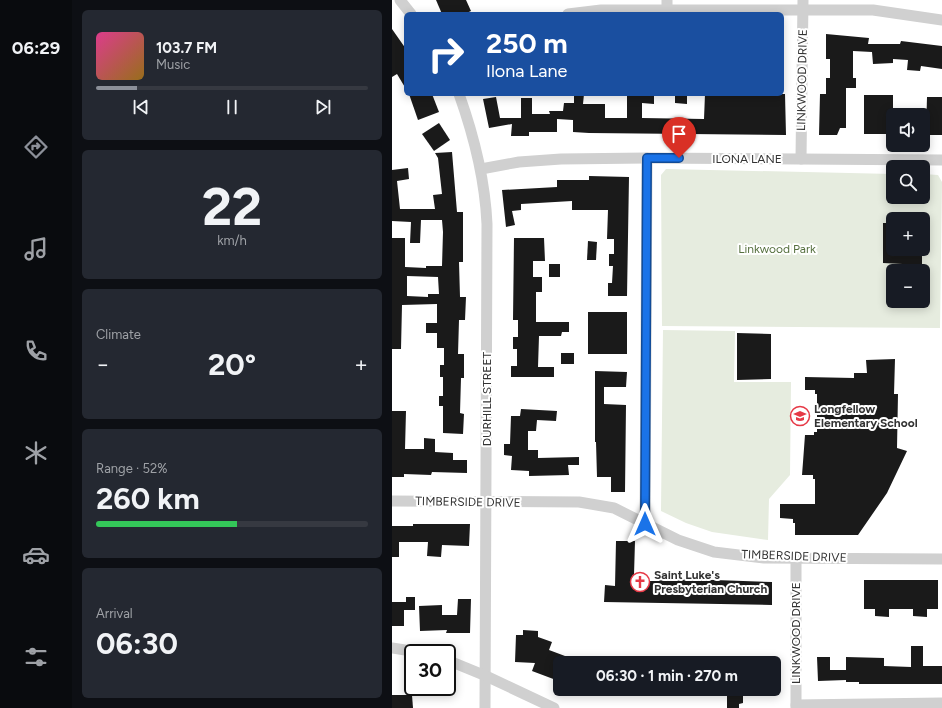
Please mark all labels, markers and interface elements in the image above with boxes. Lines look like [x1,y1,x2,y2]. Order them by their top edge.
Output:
text: 250 m [486,26,568,60]
icon: right [420,28,472,80]
street label: LINKWOOD DRIVE [794,29,810,131]
text: 06:29 [12,37,60,59]
text: 103.7 FM [156,39,217,57]
text: Music [156,57,190,72]
text: Ilona Lane [486,60,567,82]
icon: previous [130,96,152,118]
icon: pause [221,96,243,118]
icon: next [312,96,334,118]
map controls [886,108,930,308]
button: sound [886,108,930,152]
pin [662,117,696,158]
icon: arrive [668,123,690,145]
icon: directions [22,133,50,161]
street label: ILONA LANE [712,152,782,166]
button: search [886,160,930,204]
text: 22 [202,176,262,238]
button: + [886,212,930,256]
text: km/h [217,233,247,248]
icon: music [22,235,50,263]
park label: Linkwood Park [738,242,816,256]
button: − [886,264,930,308]
text: Climate [96,327,141,342]
icon: phone [22,337,50,365]
text: 20° [208,346,256,383]
text: − [96,351,110,378]
text: + [354,351,368,378]
street label: DURHILL STREET [480,351,494,446]
place label: Longfellow Elementary School [814,402,918,430]
school or university icon: Longfellow Elementary School [789,405,811,427]
icon: climate [22,439,50,467]
text: Range · 52% [96,461,167,476]
text: 260 km [96,480,200,517]
street label: TIMBERSIDE DRIVE [415,494,521,510]
position arrow [624,503,666,545]
icon: car [22,541,50,569]
street label: TIMBERSIDE DRIVE [741,547,847,565]
place label: Saint Luke's Presbyterian Church [654,568,767,596]
church icon: Saint Luke's Presbyterian Church [629,571,651,593]
street label: LINKWOOD DRIVE [789,582,803,684]
text: Arrival [96,606,133,621]
text: 06:30 [96,625,178,662]
icon: filters [22,643,50,671]
speed limit sign: 30 [404,644,456,696]
text: 06:30 · 1 min · 270 m [596,667,738,685]

